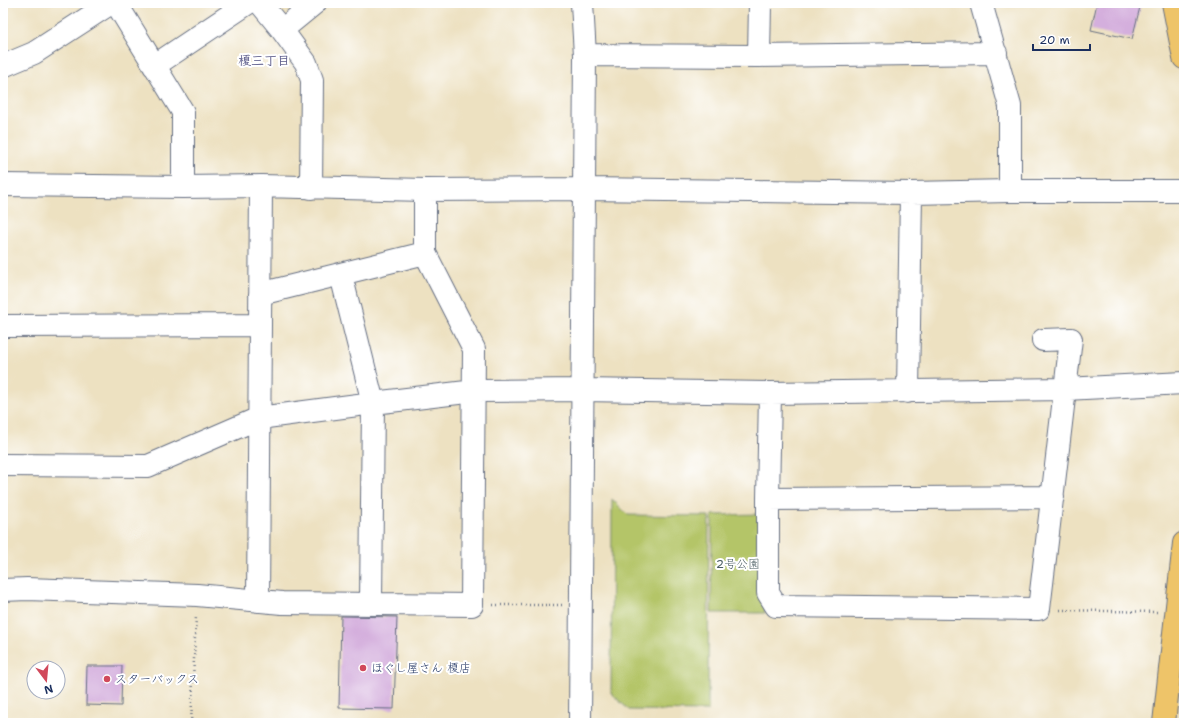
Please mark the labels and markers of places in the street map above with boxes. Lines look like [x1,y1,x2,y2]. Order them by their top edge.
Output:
place label: ほぐし屋さん 榎店 [371,660,471,676]
marker: ほぐし屋さん 榎店 [358,663,368,673]
place label: スターバックス [115,671,199,687]
marker: スターバックス [102,674,112,684]

